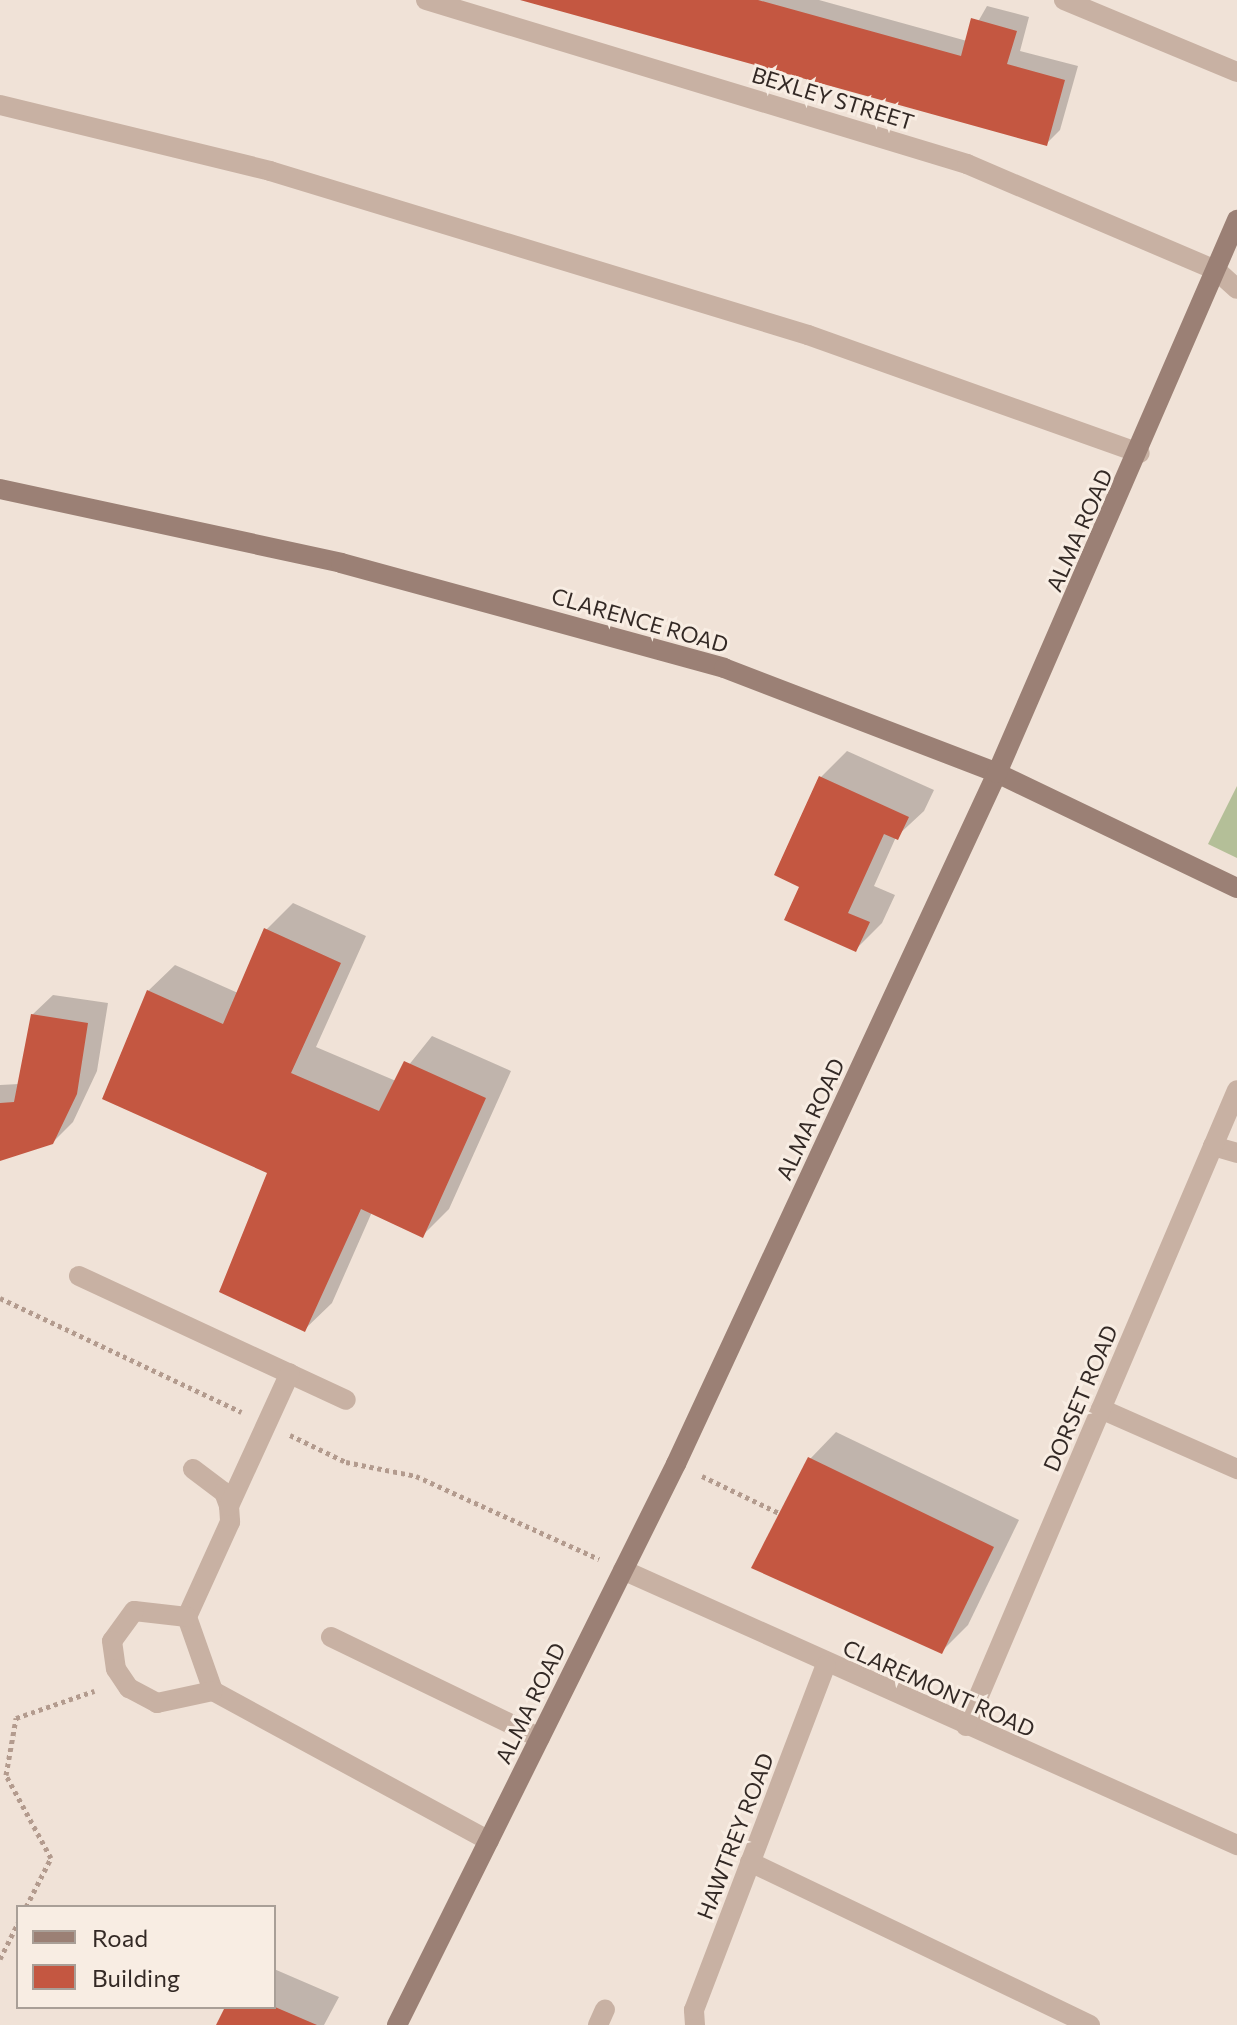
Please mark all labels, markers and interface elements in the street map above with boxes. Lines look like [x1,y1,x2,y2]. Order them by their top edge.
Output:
street label: BEXLEY STREET [749,61,917,135]
street label: ALMA ROAD [1040,465,1118,595]
street label: CLARENCE ROAD [549,582,731,658]
street label: ALMA ROAD [770,1054,850,1184]
street label: DORSET ROAD [1037,1321,1123,1475]
street label: CLAREMONT ROAD [839,1634,1039,1742]
street label: ALMA ROAD [489,1638,571,1768]
street label: HAWTREY ROAD [691,1749,779,1923]
legend [16,1905,276,2009]
text: Road [92,1923,148,1952]
text: Building [92,1963,180,1992]

